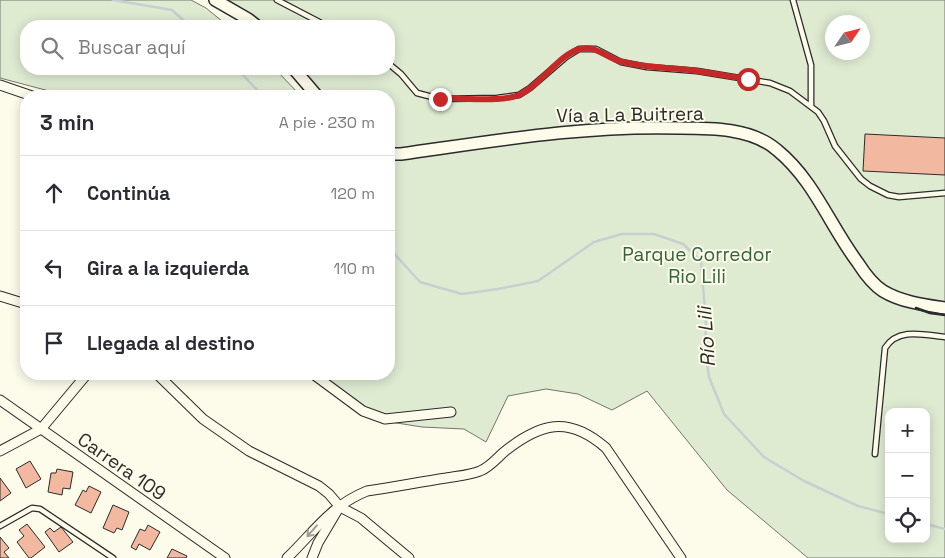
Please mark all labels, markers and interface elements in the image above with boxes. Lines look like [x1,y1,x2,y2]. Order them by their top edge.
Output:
north arrow [825,15,870,60]
search box [20,20,395,75]
icon: search [38,34,66,62]
text: Buscar aquí [78,35,186,60]
route start [737,68,760,91]
route end [429,88,452,111]
street label: Vía a La Buitrera [556,101,704,128]
text: 3 min [40,109,95,136]
text: A pie · 230 m [279,112,375,133]
icon: ahead [40,179,68,207]
text: Continúa [87,181,170,206]
text: 120 m [331,183,375,204]
park label: Parque Corredor Rio Lili [622,242,772,289]
icon: left [40,254,68,282]
text: Gira a la izquierda [87,256,249,281]
text: 110 m [333,258,375,279]
water label: Río Lili [691,304,721,368]
icon: arrive [40,329,68,357]
text: Llegada al destino [87,331,255,356]
map controls [885,408,930,543]
button: + [885,408,930,453]
street label: Carrera 109 [72,427,171,506]
button: − [885,453,930,498]
button: locate [885,498,930,543]
one-way arrow [307,524,318,537]

